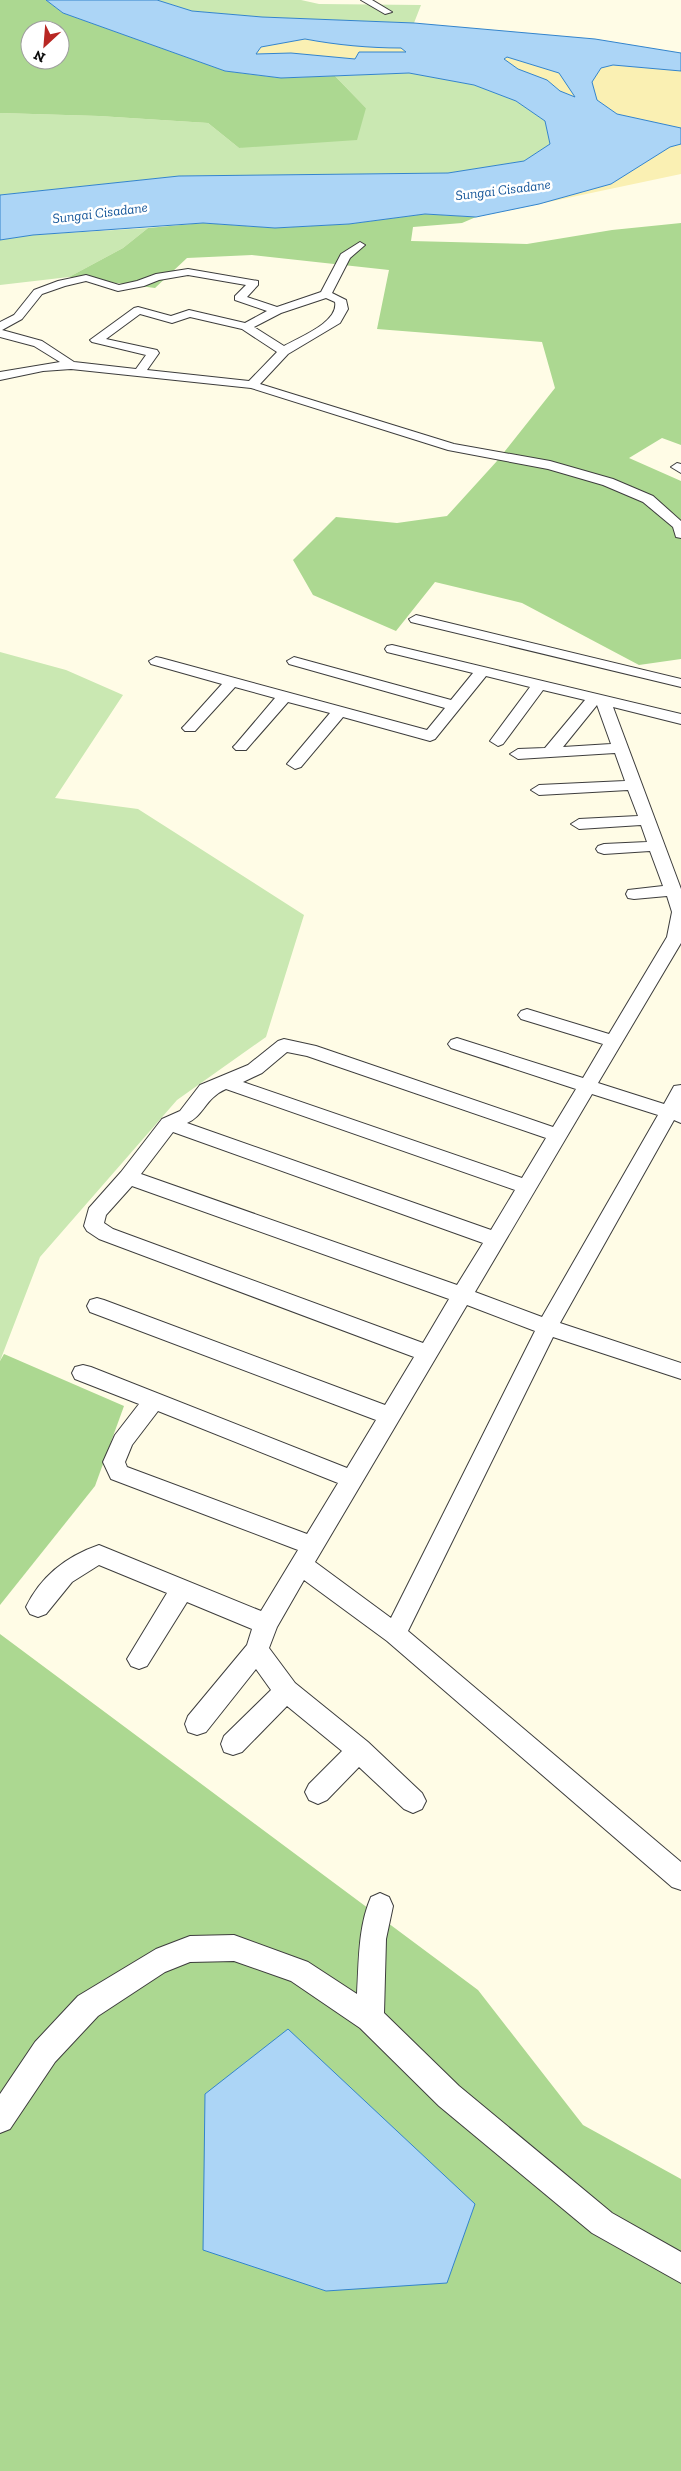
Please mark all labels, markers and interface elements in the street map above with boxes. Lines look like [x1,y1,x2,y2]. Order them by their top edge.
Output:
north arrow [20,20,70,70]
text: N [31,46,48,66]
water label: Sungai Cisadane [454,176,552,204]
water label: Sungai Cisadane [51,199,149,227]

